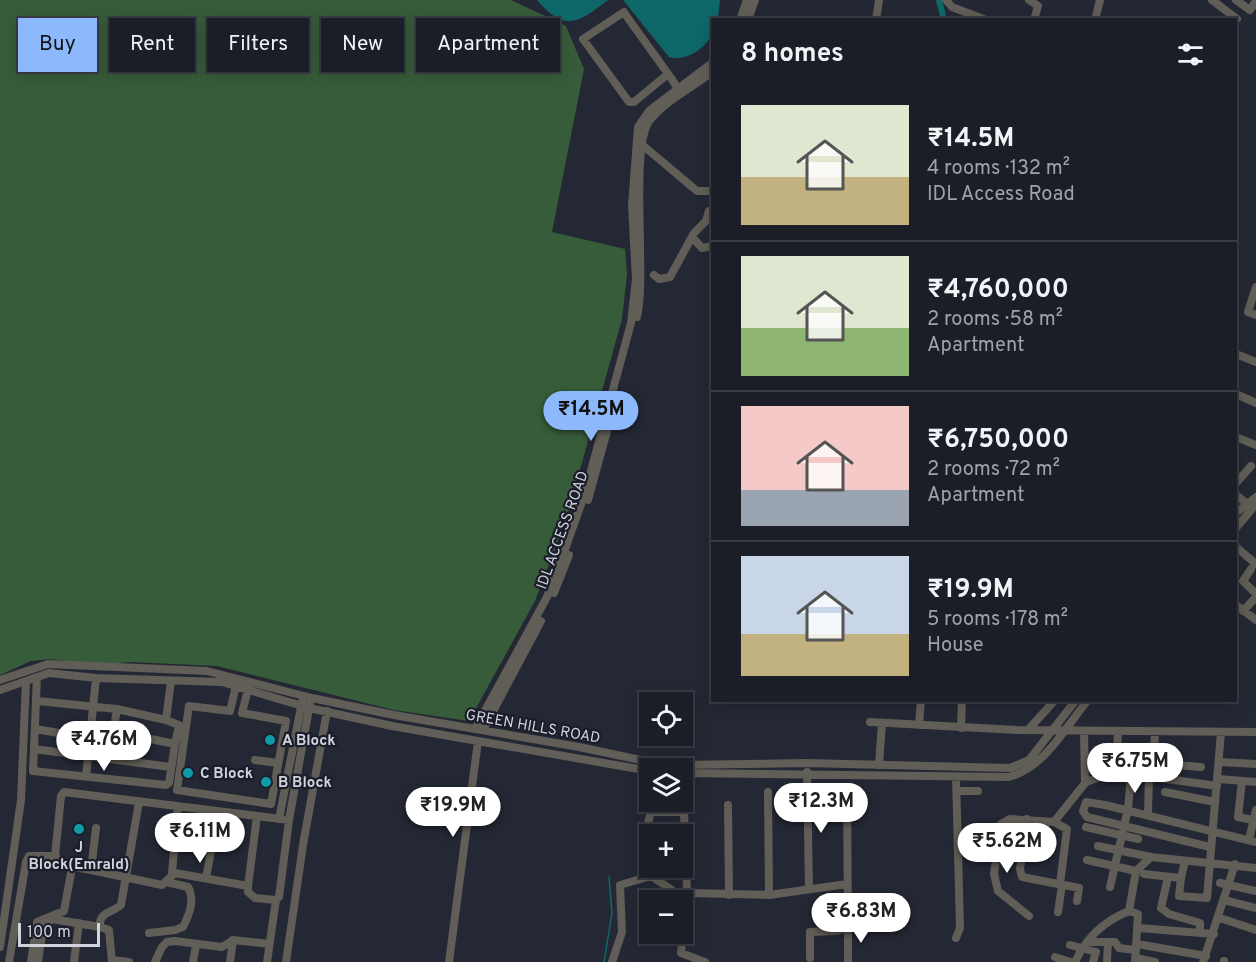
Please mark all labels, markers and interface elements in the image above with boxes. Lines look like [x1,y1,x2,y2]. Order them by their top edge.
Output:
chip: Buy [18,18,97,72]
chip: Rent [109,18,195,72]
chip: Filters [207,18,309,72]
chip: New [321,18,404,72]
chip: Apartment [416,18,560,72]
text: 8 homes [741,38,844,71]
icon: filters [1174,38,1207,71]
text: ₹14.5M [927,123,1014,156]
icon: home [789,129,861,201]
text: 4 rooms · 132 m² [927,156,1070,182]
text: IDL Access Road [927,182,1075,208]
text: ₹4,760,000 [927,274,1069,307]
icon: home [789,280,861,352]
text: 2 rooms · 58 m² [927,307,1063,333]
text: Apartment [927,333,1025,359]
pin: ₹14.5M [542,391,640,442]
text: ₹14.5M [557,397,625,423]
text: ₹6,750,000 [927,424,1069,457]
icon: home [789,430,861,502]
text: 2 rooms · 72 m² [927,457,1060,483]
street label: IDL ACCESS ROAD [533,469,594,592]
text: Apartment [927,483,1025,509]
text: ₹19.9M [927,574,1014,607]
icon: home [789,580,861,652]
text: 5 rooms · 178 m² [927,607,1068,633]
text: House [927,633,983,659]
map controls [639,692,693,944]
button: locate [639,692,693,746]
street label: GREEN HILLS ROAD [464,706,602,749]
pin: ₹4.76M [55,721,153,772]
text: ₹4.76M [70,727,138,753]
place label: A Block [282,732,336,751]
marker: A Block [263,733,277,747]
pin: ₹6.75M [1086,743,1184,794]
text: ₹6.75M [1101,749,1169,775]
button: layers [639,758,693,812]
place label: C Block [200,765,253,784]
marker: C Block [181,766,195,780]
place label: B Block [278,774,332,793]
marker: B Block [259,775,273,789]
pin: ₹12.3M [772,783,870,834]
pin: ₹19.9M [404,787,502,838]
text: ₹12.3M [788,789,854,815]
text: ₹19.9M [420,793,486,819]
pin: ₹6.11M [151,813,249,864]
text: ₹6.11M [169,819,231,845]
marker: J Block(Emrald) [72,822,86,836]
pin: ₹5.62M [958,823,1056,874]
button: + [639,824,693,878]
text: ₹5.62M [972,829,1042,855]
place label: J Block(Emrald) [29,839,129,875]
button: − [639,890,693,944]
pin: ₹6.83M [812,893,910,944]
text: ₹6.83M [826,899,896,925]
scale bar [18,920,100,948]
text: 100 m [27,923,71,943]

